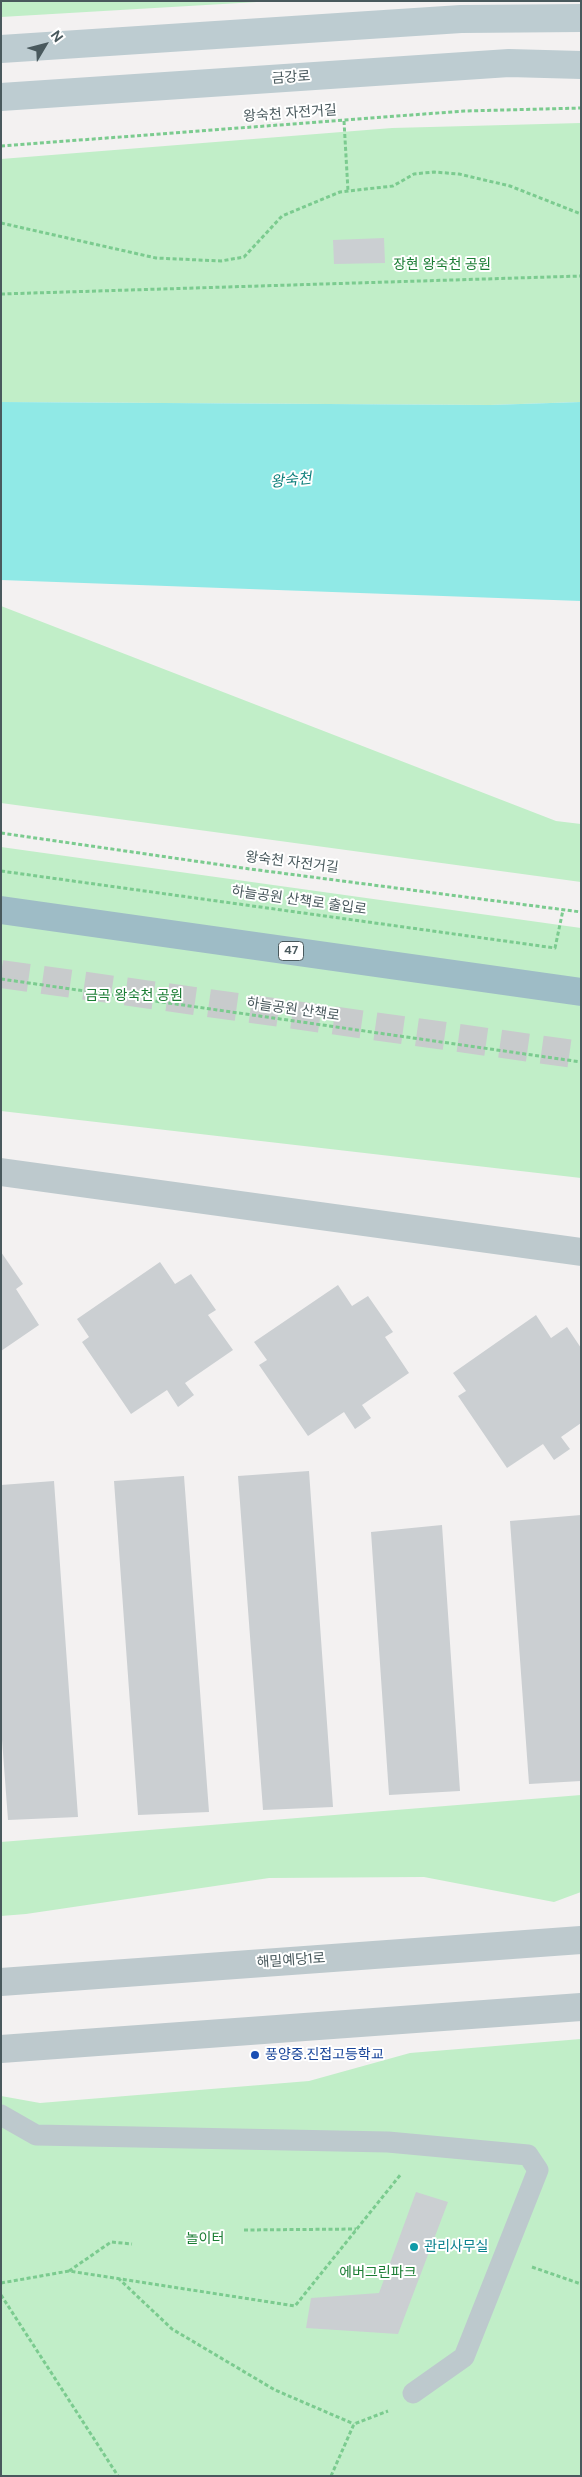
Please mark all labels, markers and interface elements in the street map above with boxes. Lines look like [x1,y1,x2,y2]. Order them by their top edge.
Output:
north arrow [20,20,70,70]
text: N [47,26,67,45]
street label: 금강로 [271,68,311,88]
street label: 왕숙천 자전거길 [243,102,337,126]
park label: 장현 왕숙천 공원 [393,257,491,273]
water label: 왕숙천 [269,470,313,492]
street label: 왕숙천 자전거길 [244,849,340,877]
street label: 하늘공원 산책로 출입로 [230,883,368,919]
road number: 47 [278,941,304,960]
park label: 금곡 왕숙천 공원 [85,988,183,1004]
street label: 하늘공원 산책로 [245,995,341,1025]
street label: 해밀예당1로 [256,1950,326,1972]
place label: 풍양중.진접고등학교 [265,2047,384,2063]
marker: 풍양중.진접고등학교 [249,2049,261,2061]
park label: 놀이터 [186,2231,224,2247]
place label: 관리사무실 [424,2239,488,2255]
marker: 관리사무실 [408,2241,420,2253]
park label: 에버그린파크 [339,2265,417,2281]

